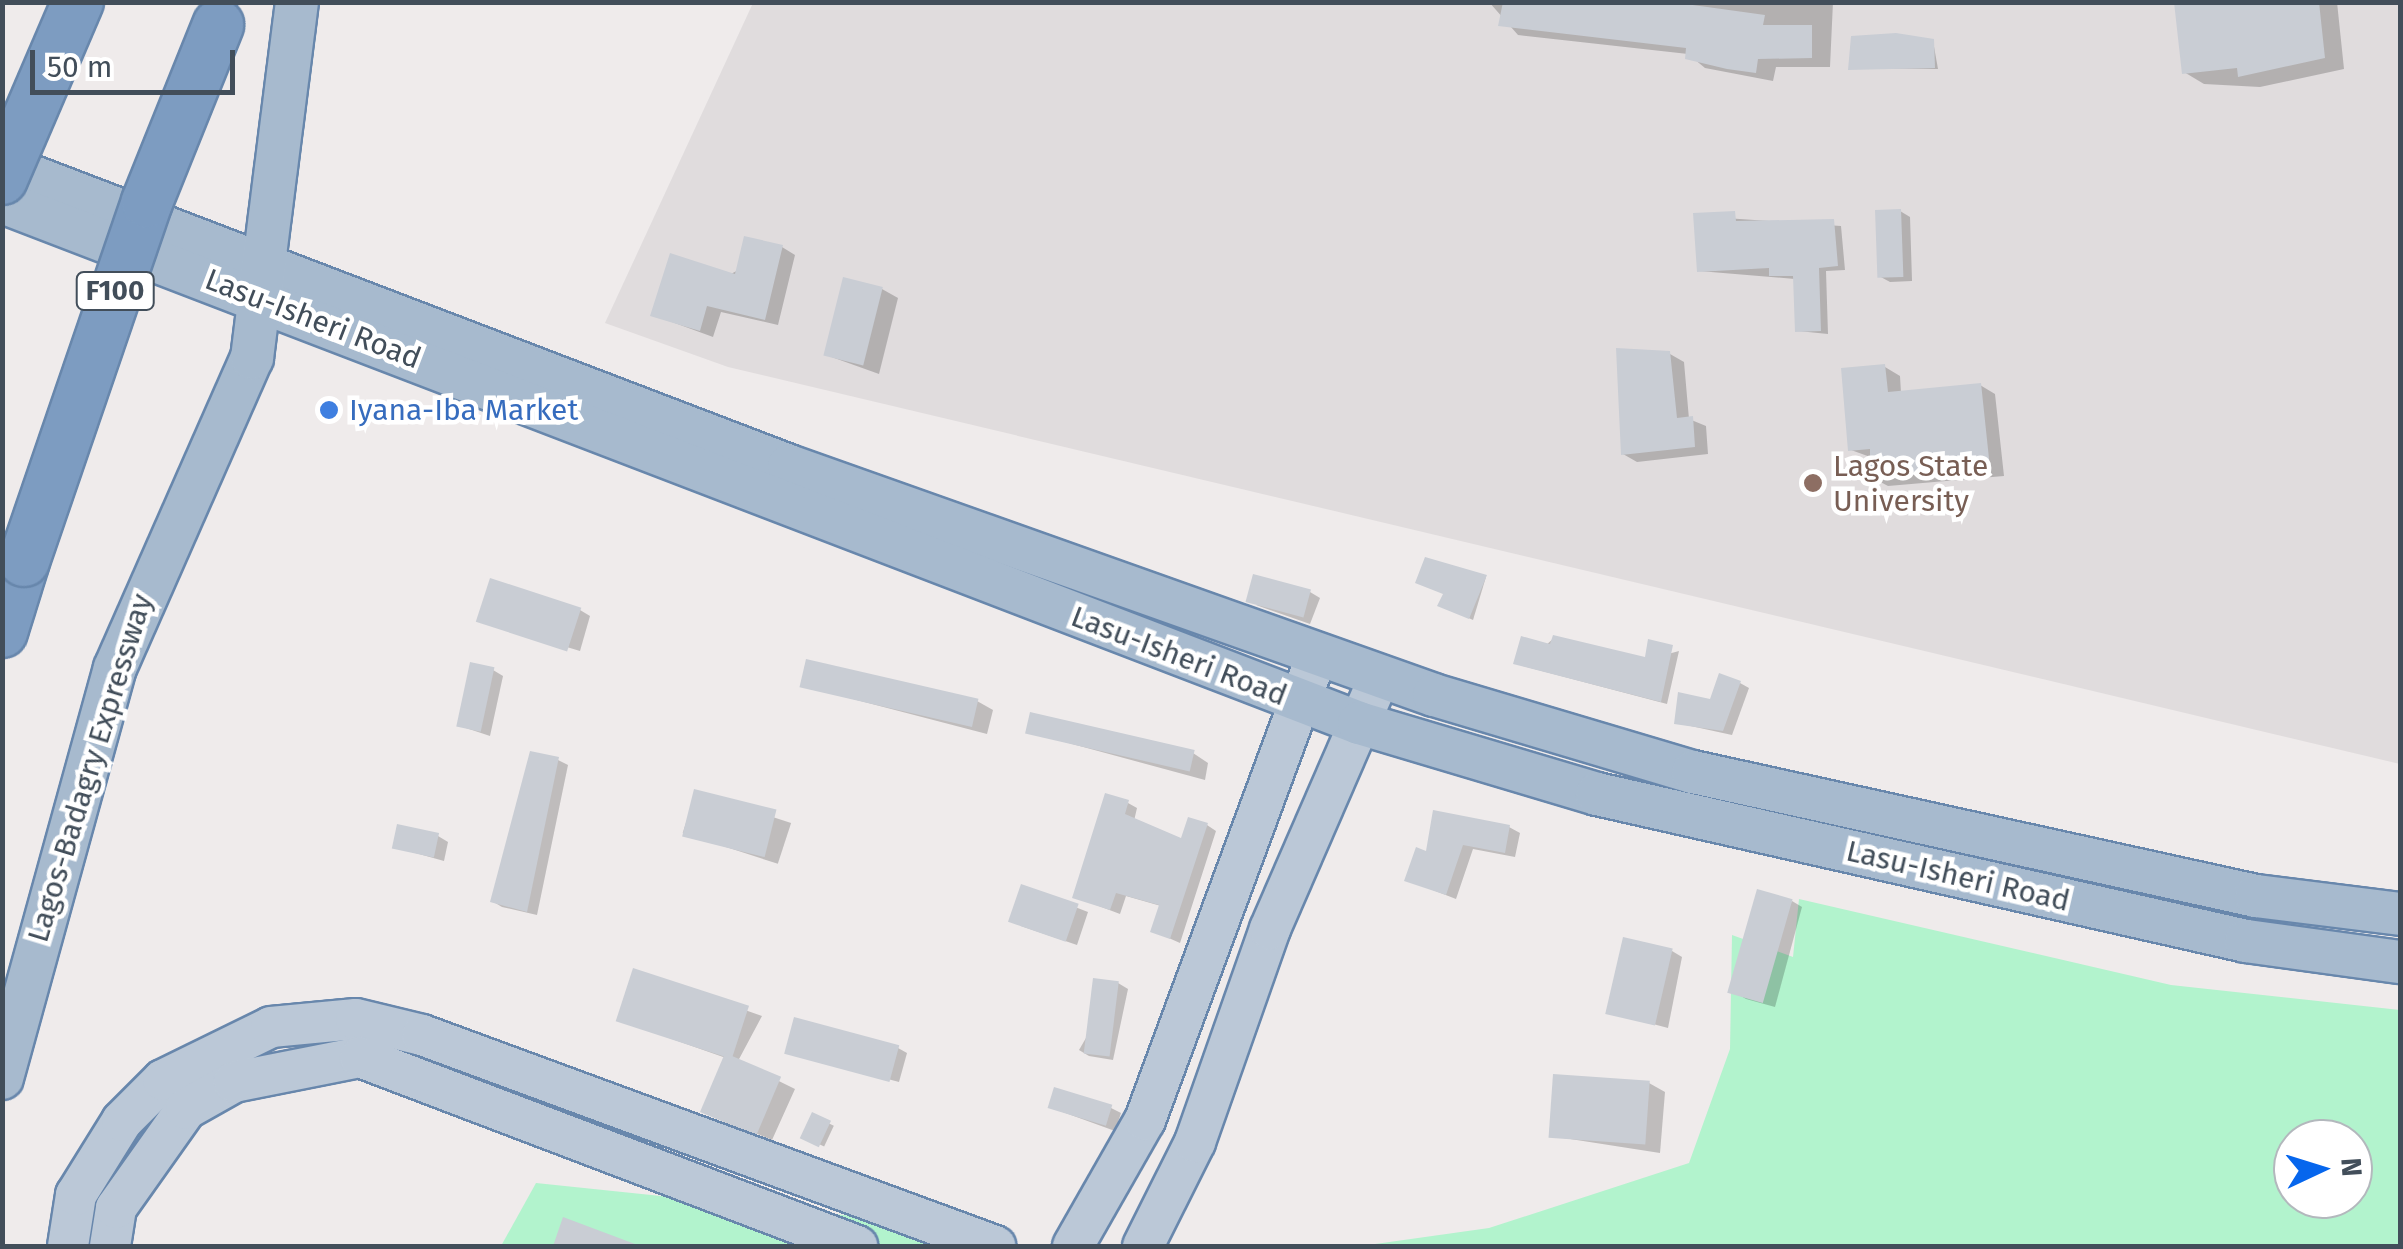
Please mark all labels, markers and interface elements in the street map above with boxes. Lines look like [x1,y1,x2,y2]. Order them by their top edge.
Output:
scale bar [35,30,240,92]
text: 50 m [47,49,112,85]
street label: Lasu-Isheri Road [200,261,426,377]
road number: F100 [75,268,155,314]
place label: Iyana-Iba Market [349,392,578,428]
marker: Iyana-Iba Market [318,399,340,421]
place label: Lagos State University [1833,448,1988,518]
marker: Lagos State University [1802,472,1824,494]
street label: Lagos-Badagry Expressway [20,590,160,946]
street label: Lasu-Isheri Road [1066,598,1292,714]
street label: Lasu-Isheri Road [1843,833,2073,919]
north arrow [2273,1119,2373,1219]
text: N [2334,1157,2369,1177]

